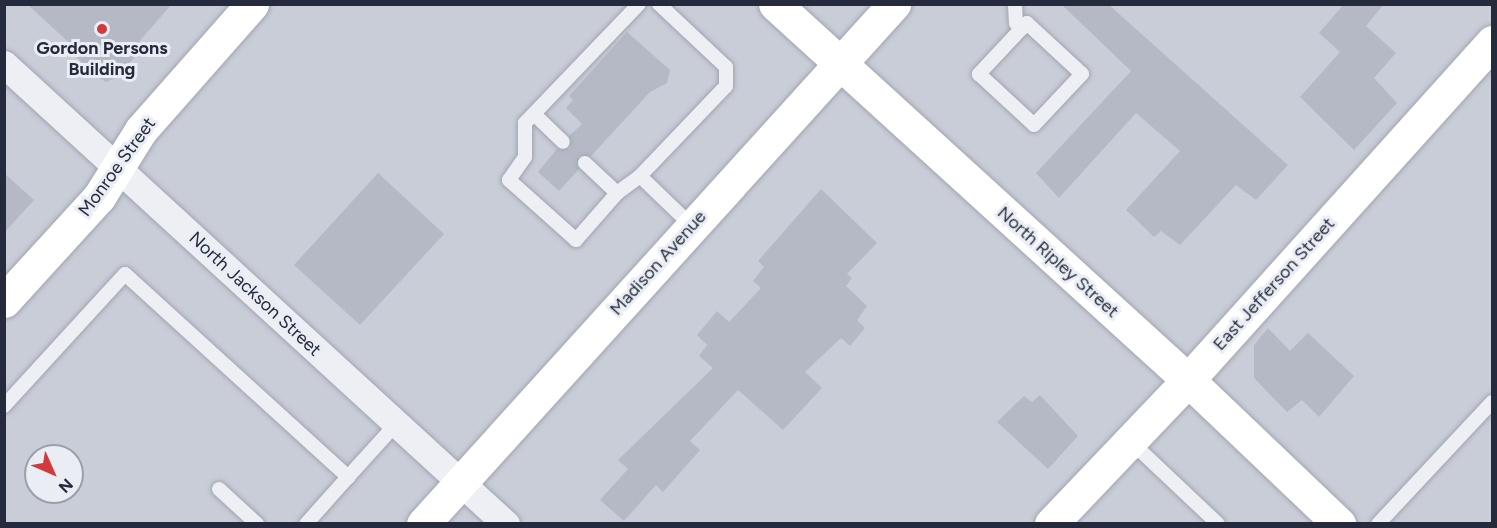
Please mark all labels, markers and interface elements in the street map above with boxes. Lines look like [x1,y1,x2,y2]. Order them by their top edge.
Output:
marker: Gordon Persons Building [95,22,109,36]
place label: Gordon Persons Building [36,38,168,80]
street label: Monroe Street [74,113,160,221]
street label: North Ripley Street [993,202,1123,322]
street label: Madison Avenue [605,206,711,320]
street label: East Jefferson Street [1209,213,1339,355]
street label: North Jackson Street [185,227,325,361]
north arrow [24,444,84,504]
text: N [55,475,77,497]

